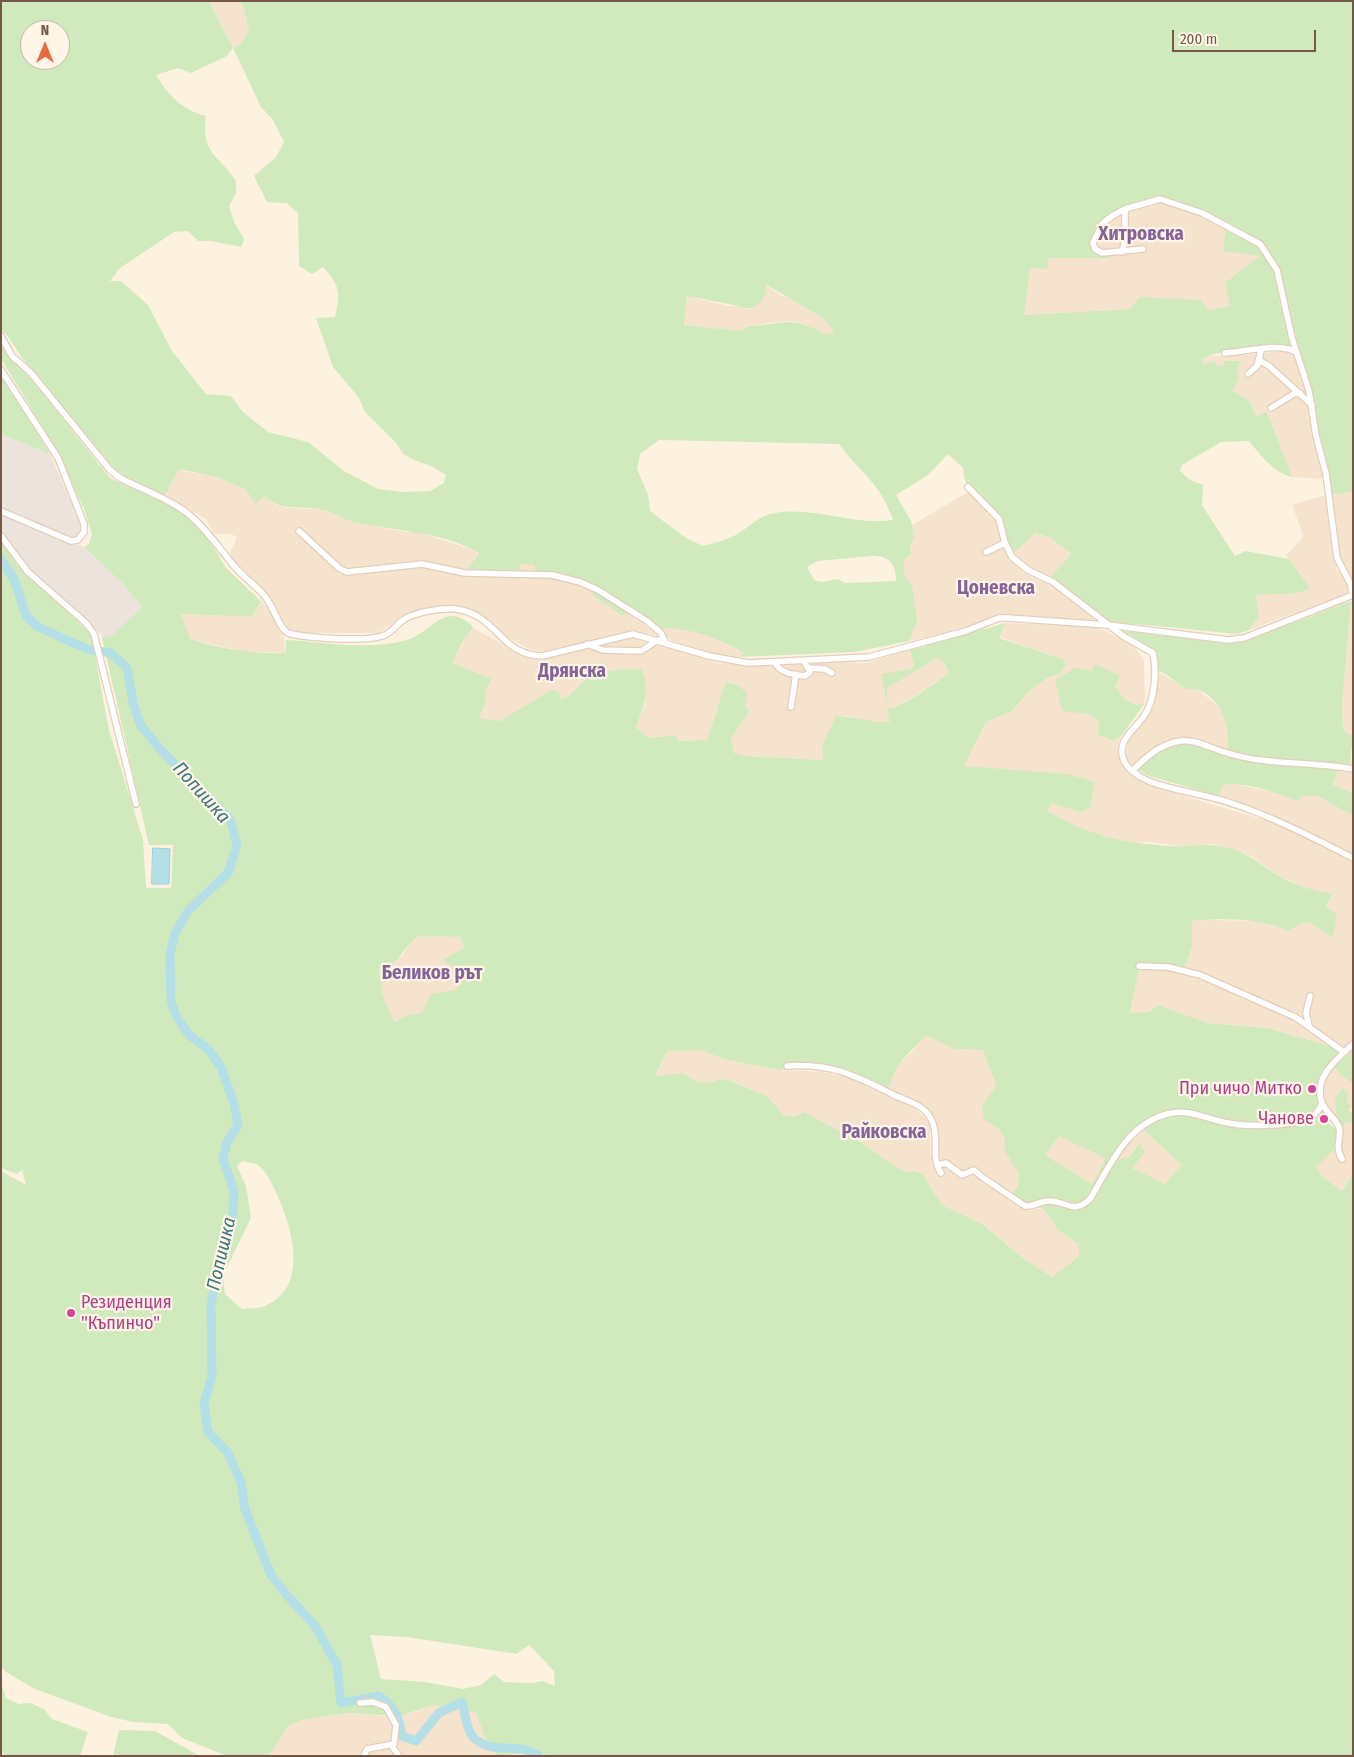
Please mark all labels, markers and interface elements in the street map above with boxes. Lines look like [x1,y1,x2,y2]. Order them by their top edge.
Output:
north arrow [20,20,70,70]
scale bar [1174,20,1318,52]
text: N [41,22,49,39]
text: 200 m [1180,30,1217,48]
district label: Хитровска [1098,224,1184,246]
district label: Цоневска [957,578,1035,600]
district label: Дрянска [538,661,606,683]
water label: Попишка [168,758,234,828]
district label: Беликов рът [382,963,482,985]
place label: При чичо Митко [1179,1078,1302,1100]
marker: При чичо Митко [1306,1083,1318,1095]
place label: Чанове [1258,1108,1314,1130]
marker: Чанове [1318,1113,1330,1125]
district label: Райковска [842,1122,926,1144]
water label: Попишка [203,1215,241,1293]
place label: Резиденция "Къпинчо" [81,1292,172,1335]
marker: Резиденция "Къпинчо" [65,1307,77,1319]

